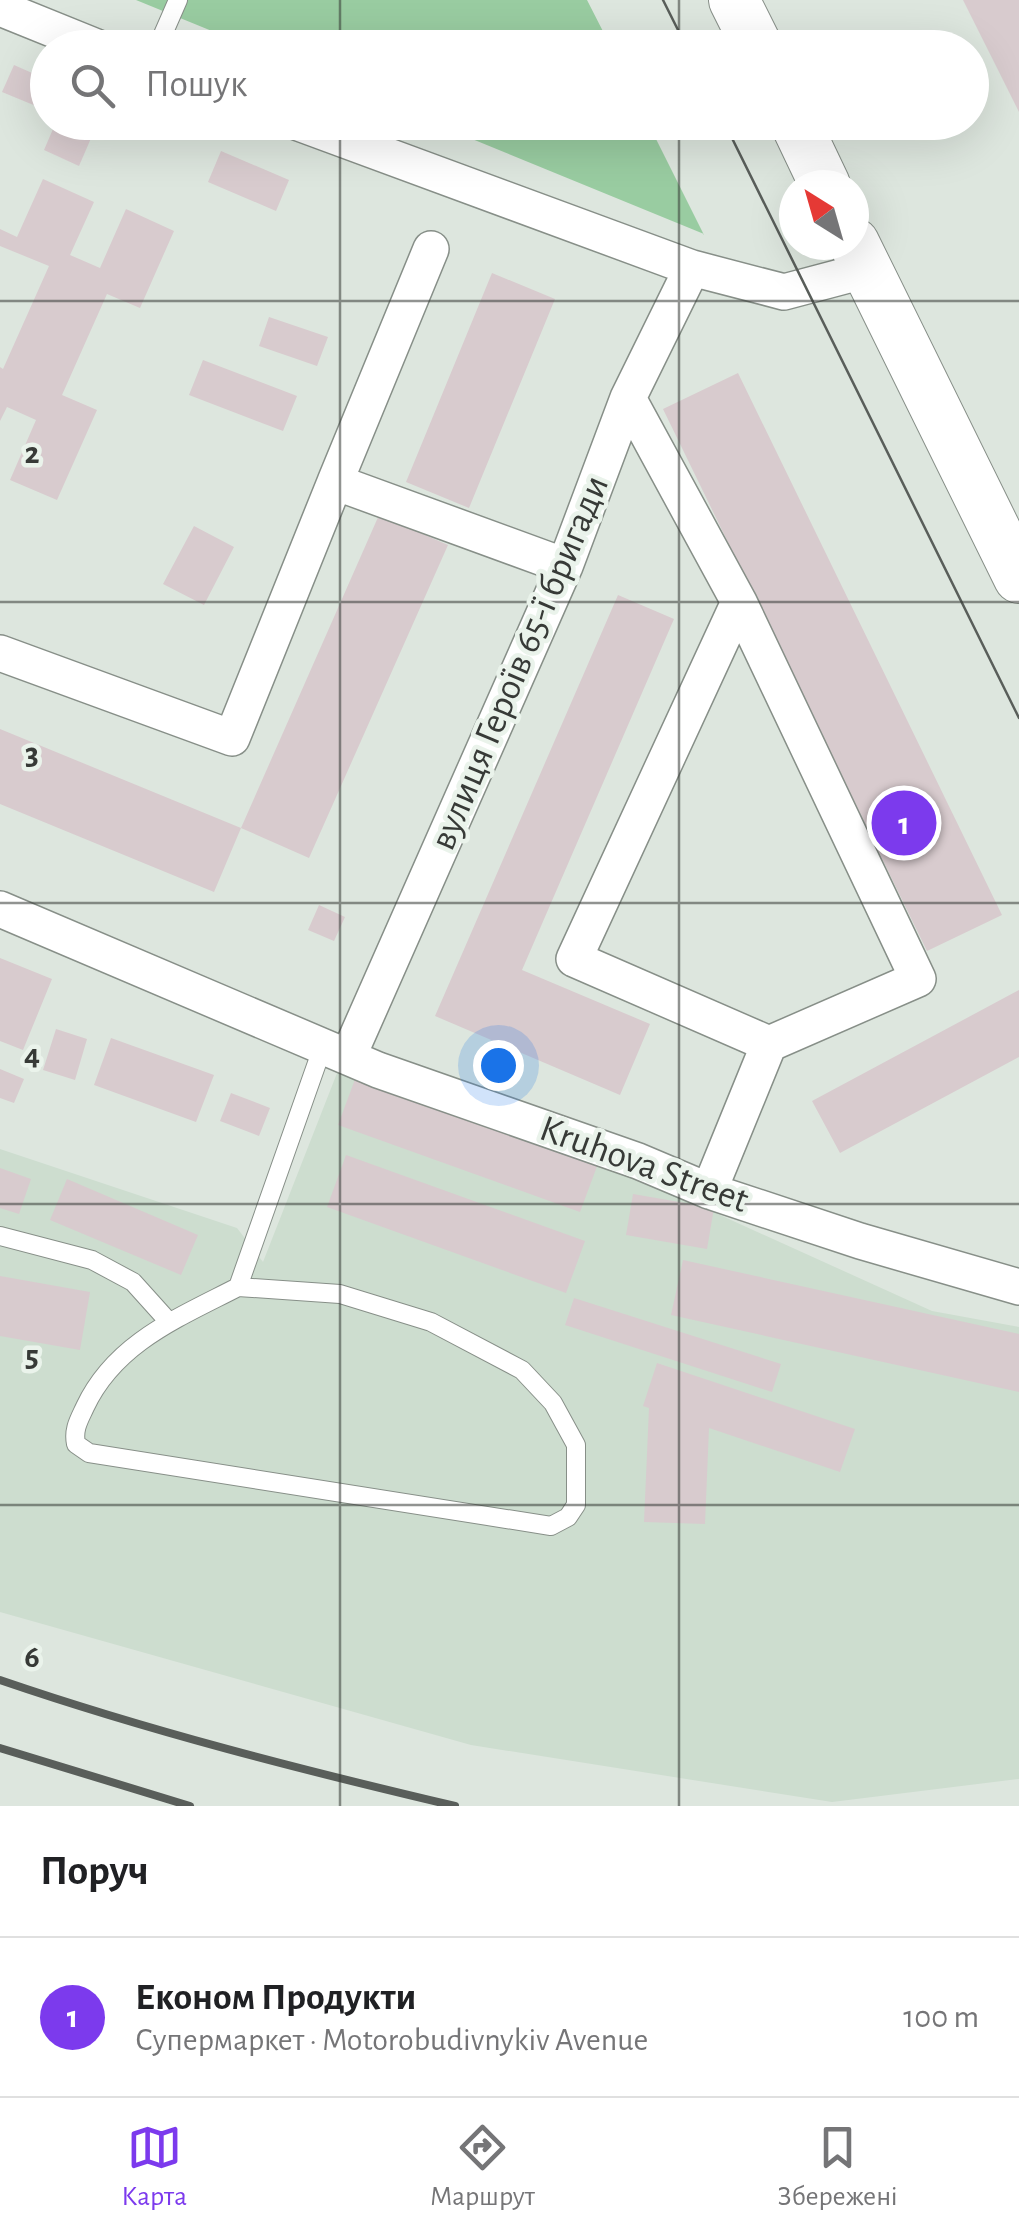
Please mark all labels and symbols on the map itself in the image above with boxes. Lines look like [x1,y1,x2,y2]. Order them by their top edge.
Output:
north arrow [779,170,869,260]
text: 2 [24,437,40,469]
street label: вулиця Героїв 65-ї бригади [424,470,616,856]
text: 3 [25,738,39,770]
pin: 1 [872,786,936,860]
text: 4 [24,1039,40,1071]
your location [473,1040,524,1091]
street label: Kruhova Street [535,1110,753,1220]
text: 5 [25,1340,39,1372]
text: 6 [24,1641,40,1673]

